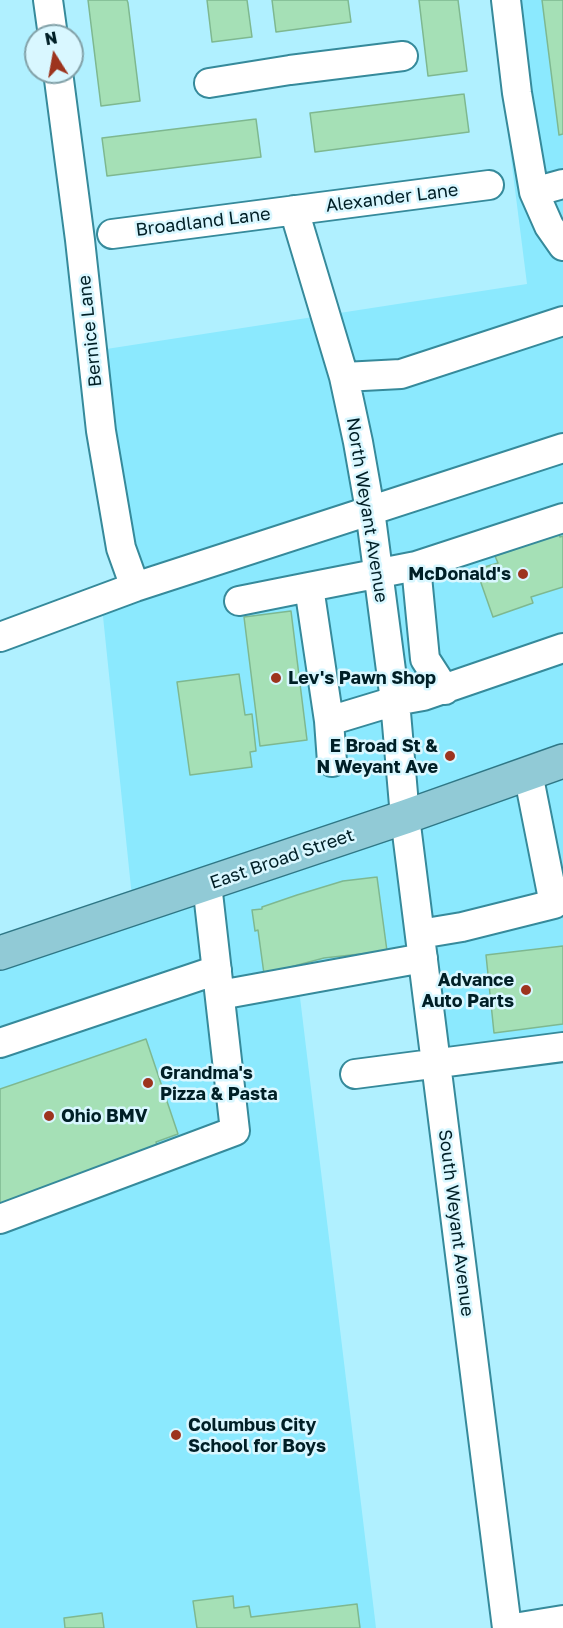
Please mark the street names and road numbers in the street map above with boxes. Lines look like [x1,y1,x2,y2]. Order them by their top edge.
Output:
street label: Alexander Lane [324,179,460,217]
street label: Broadland Lane [134,203,272,241]
street label: Bernice Lane [73,274,107,388]
street label: North Weyant Avenue [342,416,392,604]
street label: East Broad Street [207,824,357,894]
street label: South Weyant Avenue [434,1128,478,1318]

